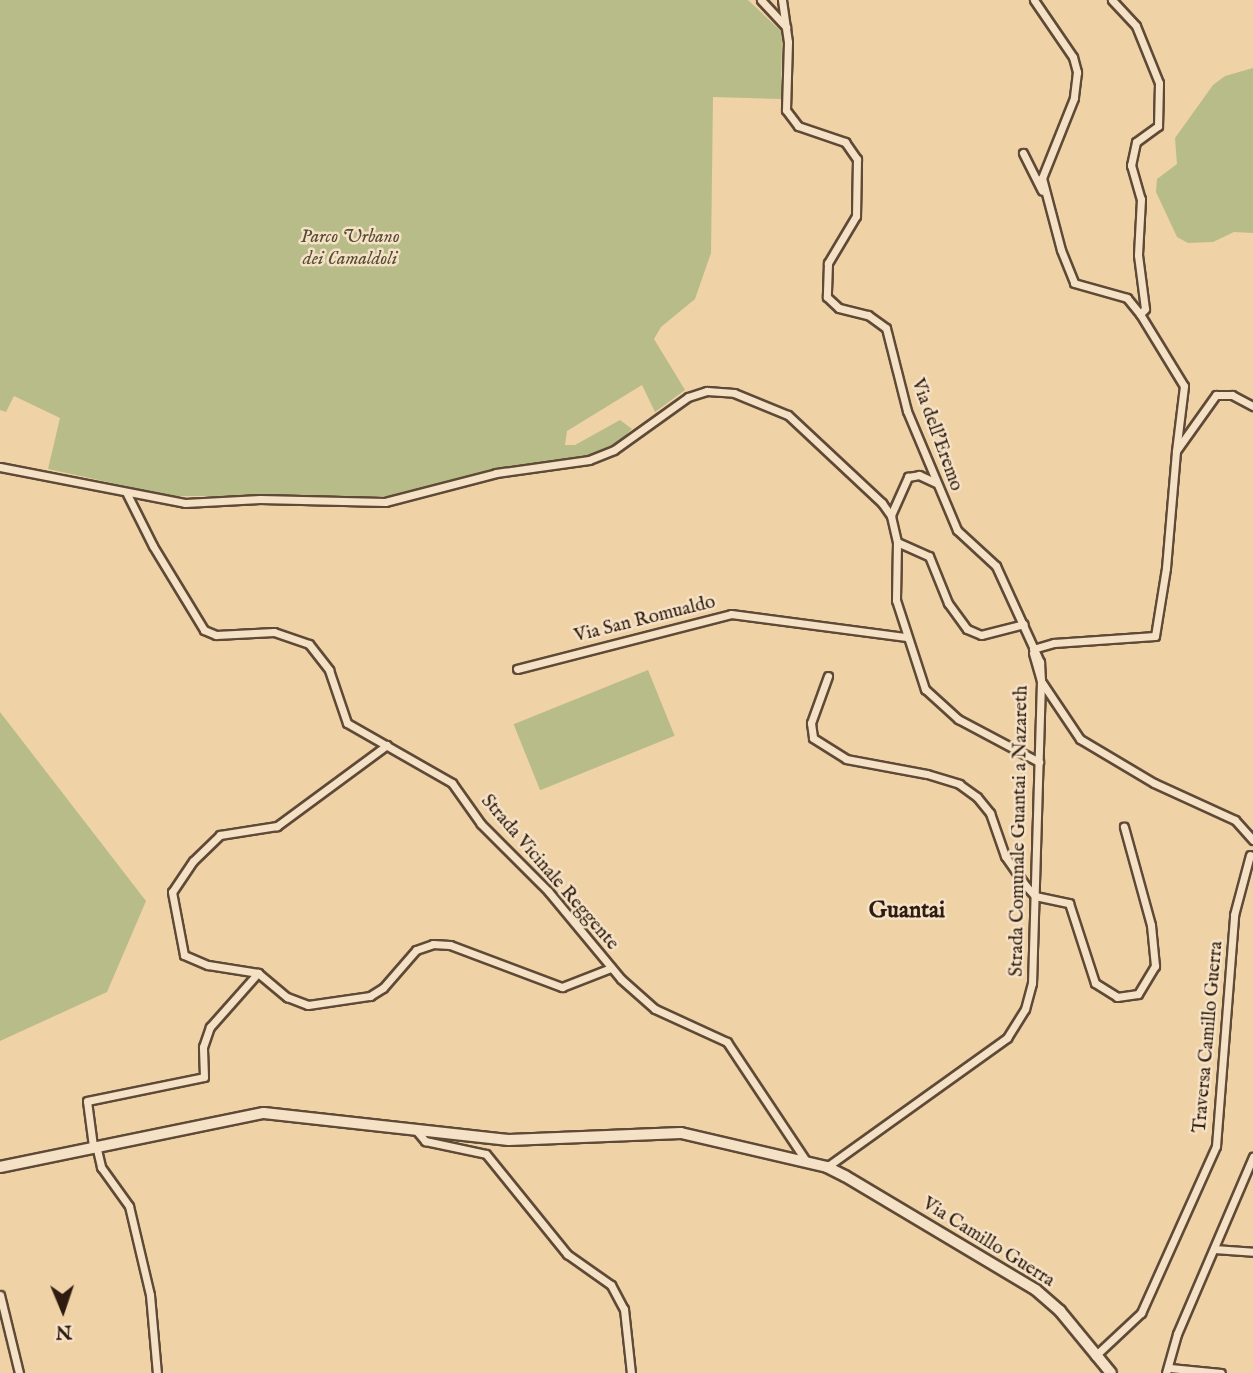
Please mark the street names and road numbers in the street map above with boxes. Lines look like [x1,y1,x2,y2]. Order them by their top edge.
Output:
street label: Via dell'Eremo [905,376,967,494]
street label: Via San Romualdo [572,591,718,649]
street label: Strada Comunale Guantai a Nazareth [1006,685,1034,977]
street label: Strada Vicinale Reggente [475,791,623,955]
street label: Traversa Camillo Guerra [1189,940,1229,1134]
street label: Via Camillo Guerra [918,1193,1058,1293]

